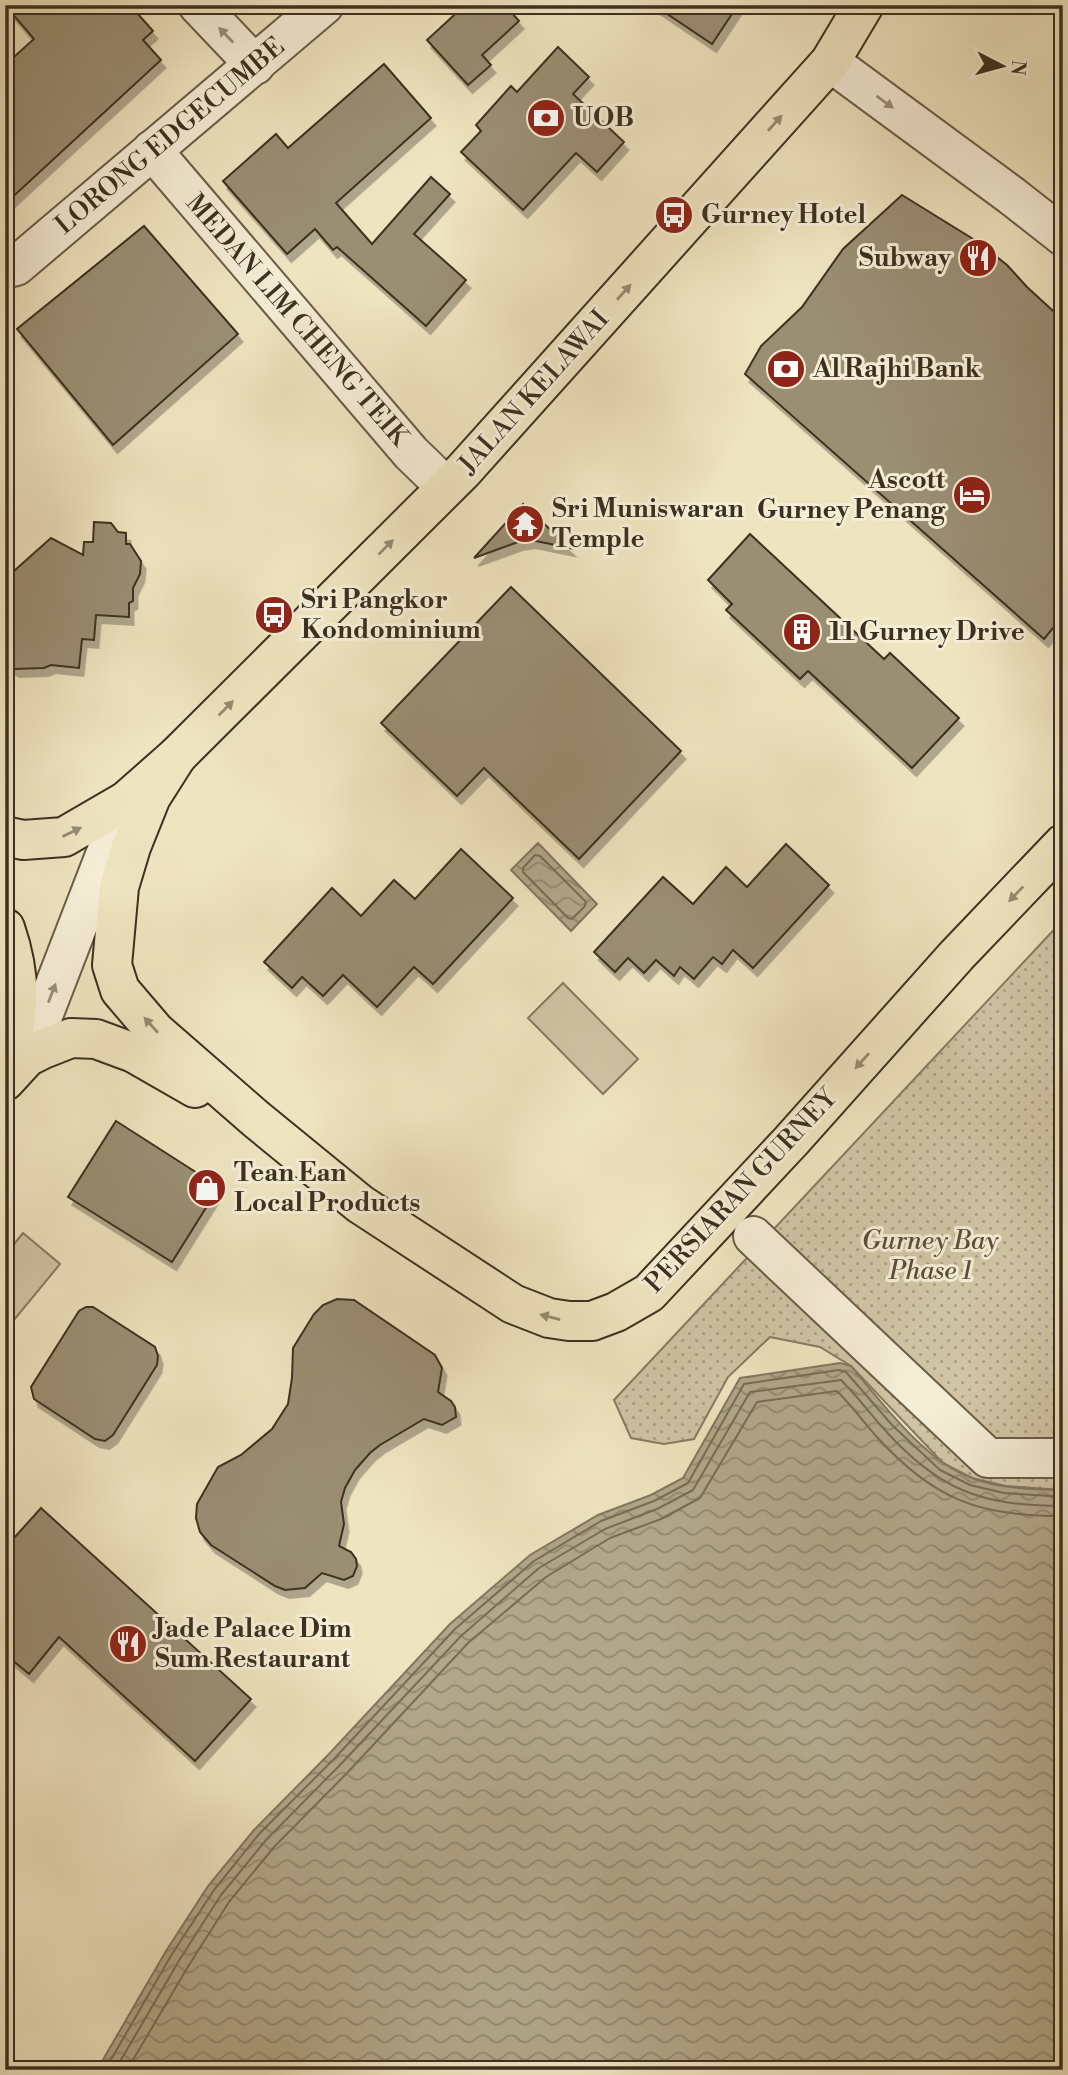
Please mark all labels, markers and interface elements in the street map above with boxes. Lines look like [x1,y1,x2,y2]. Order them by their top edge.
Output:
one-way arrow [219,27,235,44]
street label: LORONG EDGECUMBE [49,31,291,241]
north arrow [967,32,1036,102]
text: N [1005,59,1031,76]
one-way arrow [876,95,894,109]
bank icon: UOB [525,97,567,139]
place label: UOB [573,102,634,134]
one-way arrow [767,114,783,132]
street label: MEDAN LIM CHENG TEIK [179,188,416,454]
bus stop icon: Gurney Hotel [653,194,695,236]
place label: Gurney Hotel [701,199,866,231]
restaurant icon: Subway [957,237,999,279]
place label: Subway [859,242,952,274]
one-way arrow [615,284,631,301]
street label: JALAN KELAWAI [452,304,616,481]
bank icon: Al Rajhi Bank [765,348,807,390]
place label: Al Rajhi Bank [812,353,982,385]
place label: Ascott Gurney Penang [757,464,946,526]
hotel icon: Ascott Gurney Penang [951,474,993,516]
place label: Sri Muniswaran Temple [552,493,744,555]
temple icon: Sri Muniswaran Temple [504,503,546,545]
one-way arrow [378,538,395,555]
place label: Sri Pangkor Kondominium [301,584,481,646]
bus stop icon: Sri Pangkor Kondominium [253,594,295,636]
building icon: 11 Gurney Drive [781,611,823,653]
place label: 11 Gurney Drive [829,616,1025,648]
one-way arrow [217,699,234,716]
one-way arrow [62,826,82,838]
one-way arrow [1008,885,1024,902]
one-way arrow [47,982,58,1003]
one-way arrow [143,1017,159,1034]
one-way arrow [855,1053,870,1070]
street label: PERSIARAN GURNEY [638,1081,845,1300]
place label: Tean Ean Local Products [234,1157,420,1219]
shop icon: Tean Ean Local Products [186,1167,228,1209]
park label: Gurney Bay Phase 1 [861,1225,999,1287]
one-way arrow [539,1311,561,1322]
place label: Jade Palace Dim Sum Restaurant [152,1613,352,1675]
restaurant icon: Jade Palace Dim Sum Restaurant [107,1623,149,1665]

